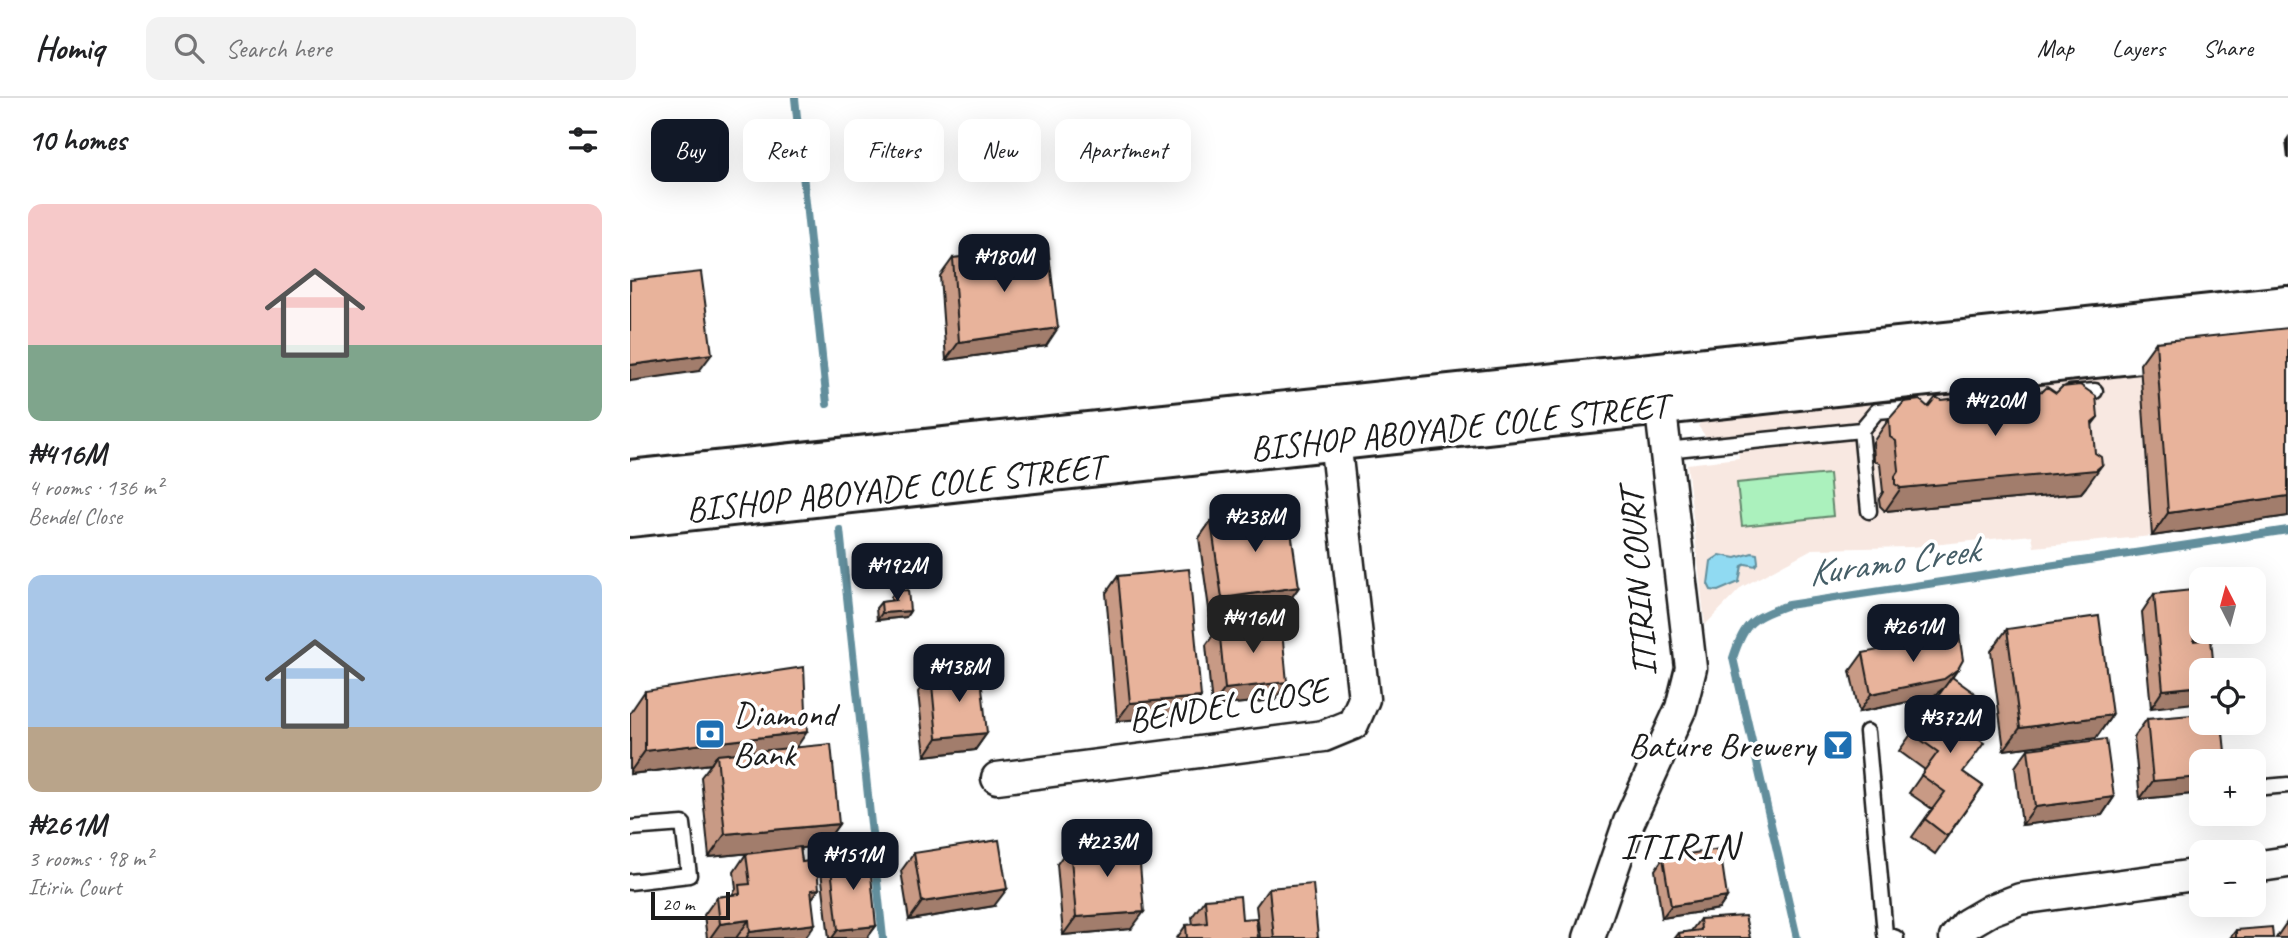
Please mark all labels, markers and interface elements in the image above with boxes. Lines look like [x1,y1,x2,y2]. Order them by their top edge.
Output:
search box [146,17,636,80]
text: Homiq [35,27,104,69]
icon: search [170,29,208,67]
text: Search here [226,32,331,65]
text: Map [2037,33,2074,63]
text: Layers [2112,33,2165,63]
text: Share [2203,33,2253,63]
chip: Buy [651,119,729,182]
chip: Rent [743,119,830,182]
chip: Filters [844,119,944,182]
chip: New [958,119,1041,182]
chip: Apartment [1055,119,1191,182]
text: 10 homes [28,121,126,159]
icon: filters [564,121,602,159]
pin: ₦180M [955,234,1053,294]
text: ₦180M [974,242,1034,271]
icon: home [252,250,378,376]
pin: ₦420M [1946,378,2044,438]
street label: BISHOP ABOYADE COLE STREET [1248,382,1677,471]
text: ₦420M [1965,386,2025,415]
text: ₦416M [28,435,106,473]
street label: BISHOP ABOYADE COLE STREET [684,443,1113,532]
text: 4 rooms · 136 m² [28,473,163,502]
street label: ITIRIN COURT [1608,479,1667,678]
pin: ₦238M [1206,494,1304,554]
text: Bendel Close [28,502,122,531]
text: ₦238M [1225,502,1285,531]
water label: Kuramo Creek [1805,525,1987,596]
pin: ₦192M [848,544,946,603]
text: ₦192M [868,551,926,580]
north arrow [2189,567,2266,644]
map controls [2189,567,2266,917]
pin: ₦416M [1204,596,1302,655]
text: ₦416M [1223,603,1283,632]
pin: ₦261M [1864,604,1962,664]
text: ₦261M [1883,612,1943,641]
icon: home [252,621,378,747]
pin: ₦138M [910,644,1008,704]
text: ₦138M [929,652,989,681]
button: locate [2189,658,2266,735]
street label: BENDEL CLOSE [1125,666,1335,743]
place label: Diamond Bank [733,692,841,777]
pin: ₦372M [1901,696,1999,755]
text: ₦372M [1920,703,1980,732]
bank icon: Diamond Bank [693,717,727,751]
place label: Bature Brewery [1628,723,1818,768]
bar icon: Bature Brewery [1821,728,1855,762]
button: + [2189,749,2266,826]
text: ₦261M [28,806,106,844]
pin: ₦223M [1058,820,1156,879]
district label: ITIRIN [1620,822,1743,869]
text: ₦223M [1077,827,1137,856]
pin: ₦151M [804,832,902,892]
text: ₦151M [824,840,882,869]
button: − [2189,840,2266,917]
text: 3 rooms · 98 m² [28,844,152,873]
text: Itirin Court [28,873,121,902]
scale bar [651,889,730,921]
text: 20 m [662,892,694,916]

